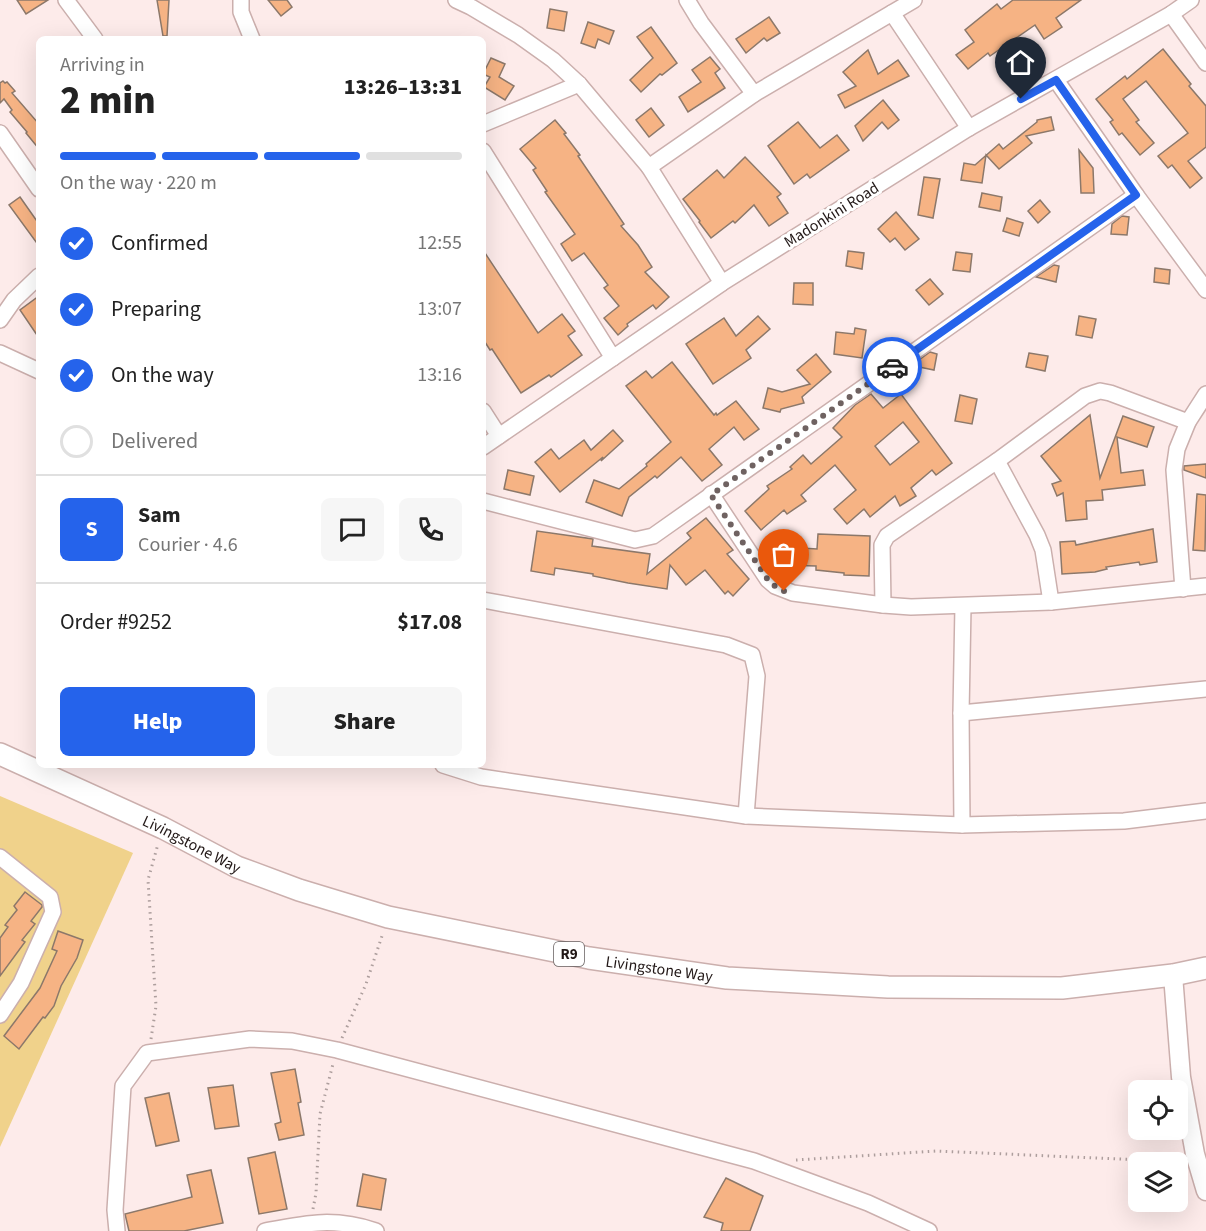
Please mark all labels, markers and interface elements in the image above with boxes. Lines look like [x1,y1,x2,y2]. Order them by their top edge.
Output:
pin [995,37,1046,99]
icon: home [1004,46,1037,79]
text: Arriving in [60,51,145,79]
text: 13:26–13:31 [344,71,462,103]
text: 2 min [60,73,156,129]
text: On the way · 220 m [60,169,217,197]
street label: Madonkini Road [780,177,883,253]
icon: check [60,227,93,260]
text: Confirmed [111,227,208,259]
text: 12:55 [417,229,462,257]
icon: check [60,293,93,326]
text: Preparing [111,293,201,325]
text: 13:07 [417,295,462,323]
courier [862,337,922,397]
icon: car [876,351,909,384]
icon: check [60,359,93,392]
text: On the way [111,359,214,391]
text: 13:16 [417,361,462,389]
text: Delivered [111,425,198,457]
button: chat [321,498,384,561]
button: phone [399,498,462,561]
text: Sam [138,499,181,531]
text: S [85,513,98,545]
pin [758,529,809,591]
text: Courier · 4.6 [138,531,238,559]
icon: bag [767,538,800,571]
text: Order #9252 [60,606,172,638]
text: $17.08 [397,606,462,638]
button: Help [60,687,255,756]
button: Share [267,687,462,756]
street label: Livingstone Way [139,810,245,879]
road number: R9 [554,942,584,966]
street label: Livingstone Way [604,951,715,988]
map controls [1128,1080,1188,1212]
button: locate [1128,1080,1188,1140]
button: layers [1128,1152,1188,1212]

